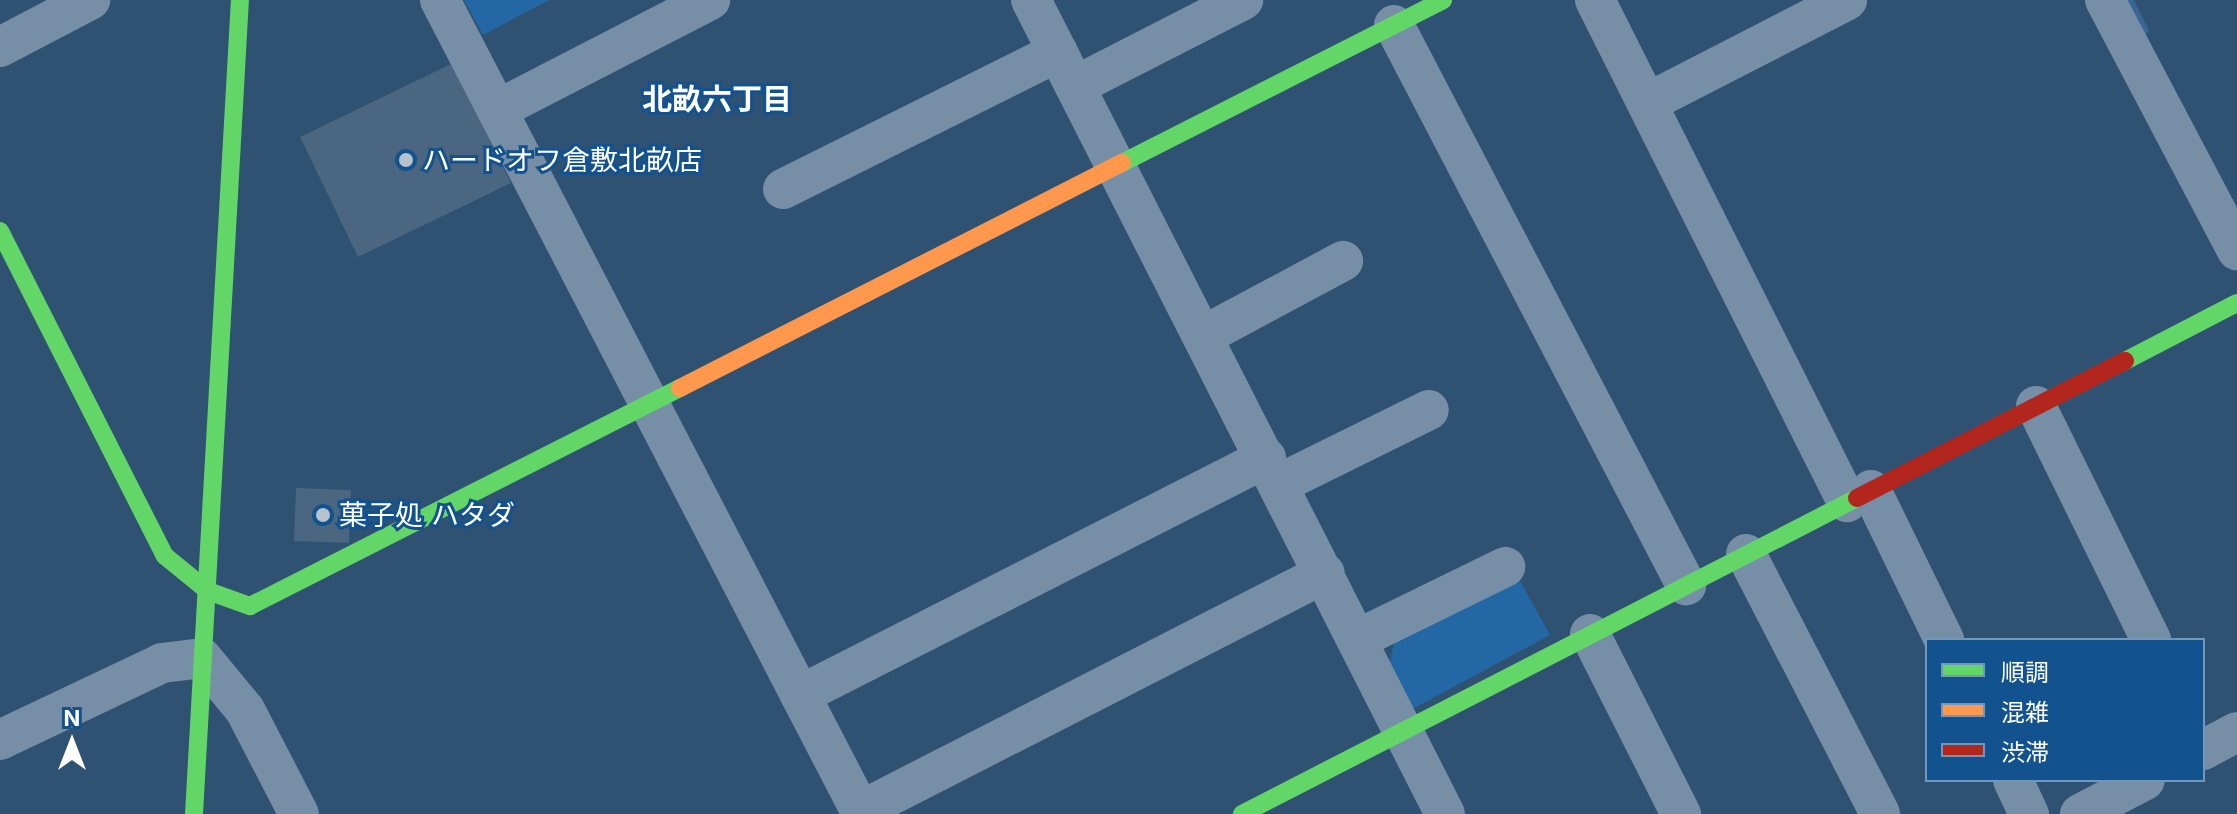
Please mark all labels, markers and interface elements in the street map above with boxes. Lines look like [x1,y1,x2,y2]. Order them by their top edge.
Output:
district label: 北畝六丁目 [642,81,792,117]
place label: ハードオフ倉敷北畝店 [422,143,702,177]
marker: ハードオフ倉敷北畝店 [397,151,415,169]
place label: 菓子処 ハタダ [339,498,515,532]
marker: 菓子処 ハタダ [314,506,332,524]
legend [1925,638,2205,782]
text: 順調 [2001,658,2049,687]
text: 混雑 [2001,698,2049,727]
north arrow [32,702,112,782]
text: N [64,705,80,731]
text: 渋滞 [2001,738,2049,767]

